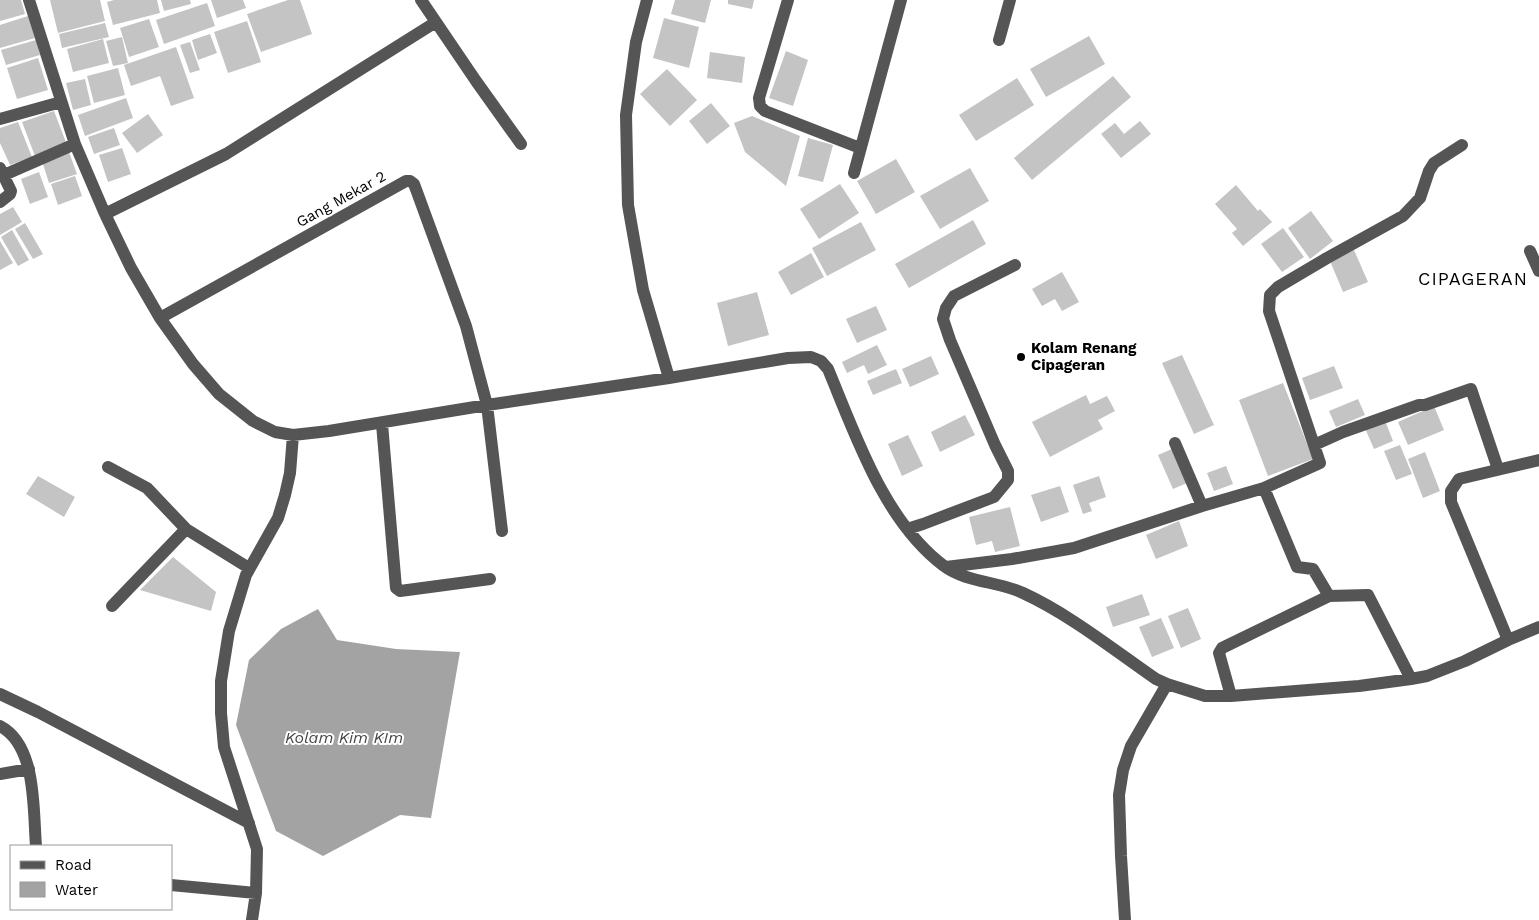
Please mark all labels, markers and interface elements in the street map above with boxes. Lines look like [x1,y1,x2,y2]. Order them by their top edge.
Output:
street label: Gang Mekar 2 [293,167,389,231]
district label: CIPAGERAN [1418,268,1528,289]
place label: Kolam Renang Cipageran [1031,339,1137,374]
marker: Kolam Renang Cipageran [1015,351,1027,363]
water label: Kolam Kim KIm [285,728,403,747]
legend [10,845,172,910]
text: Road [55,856,92,874]
text: Water [55,881,98,899]

